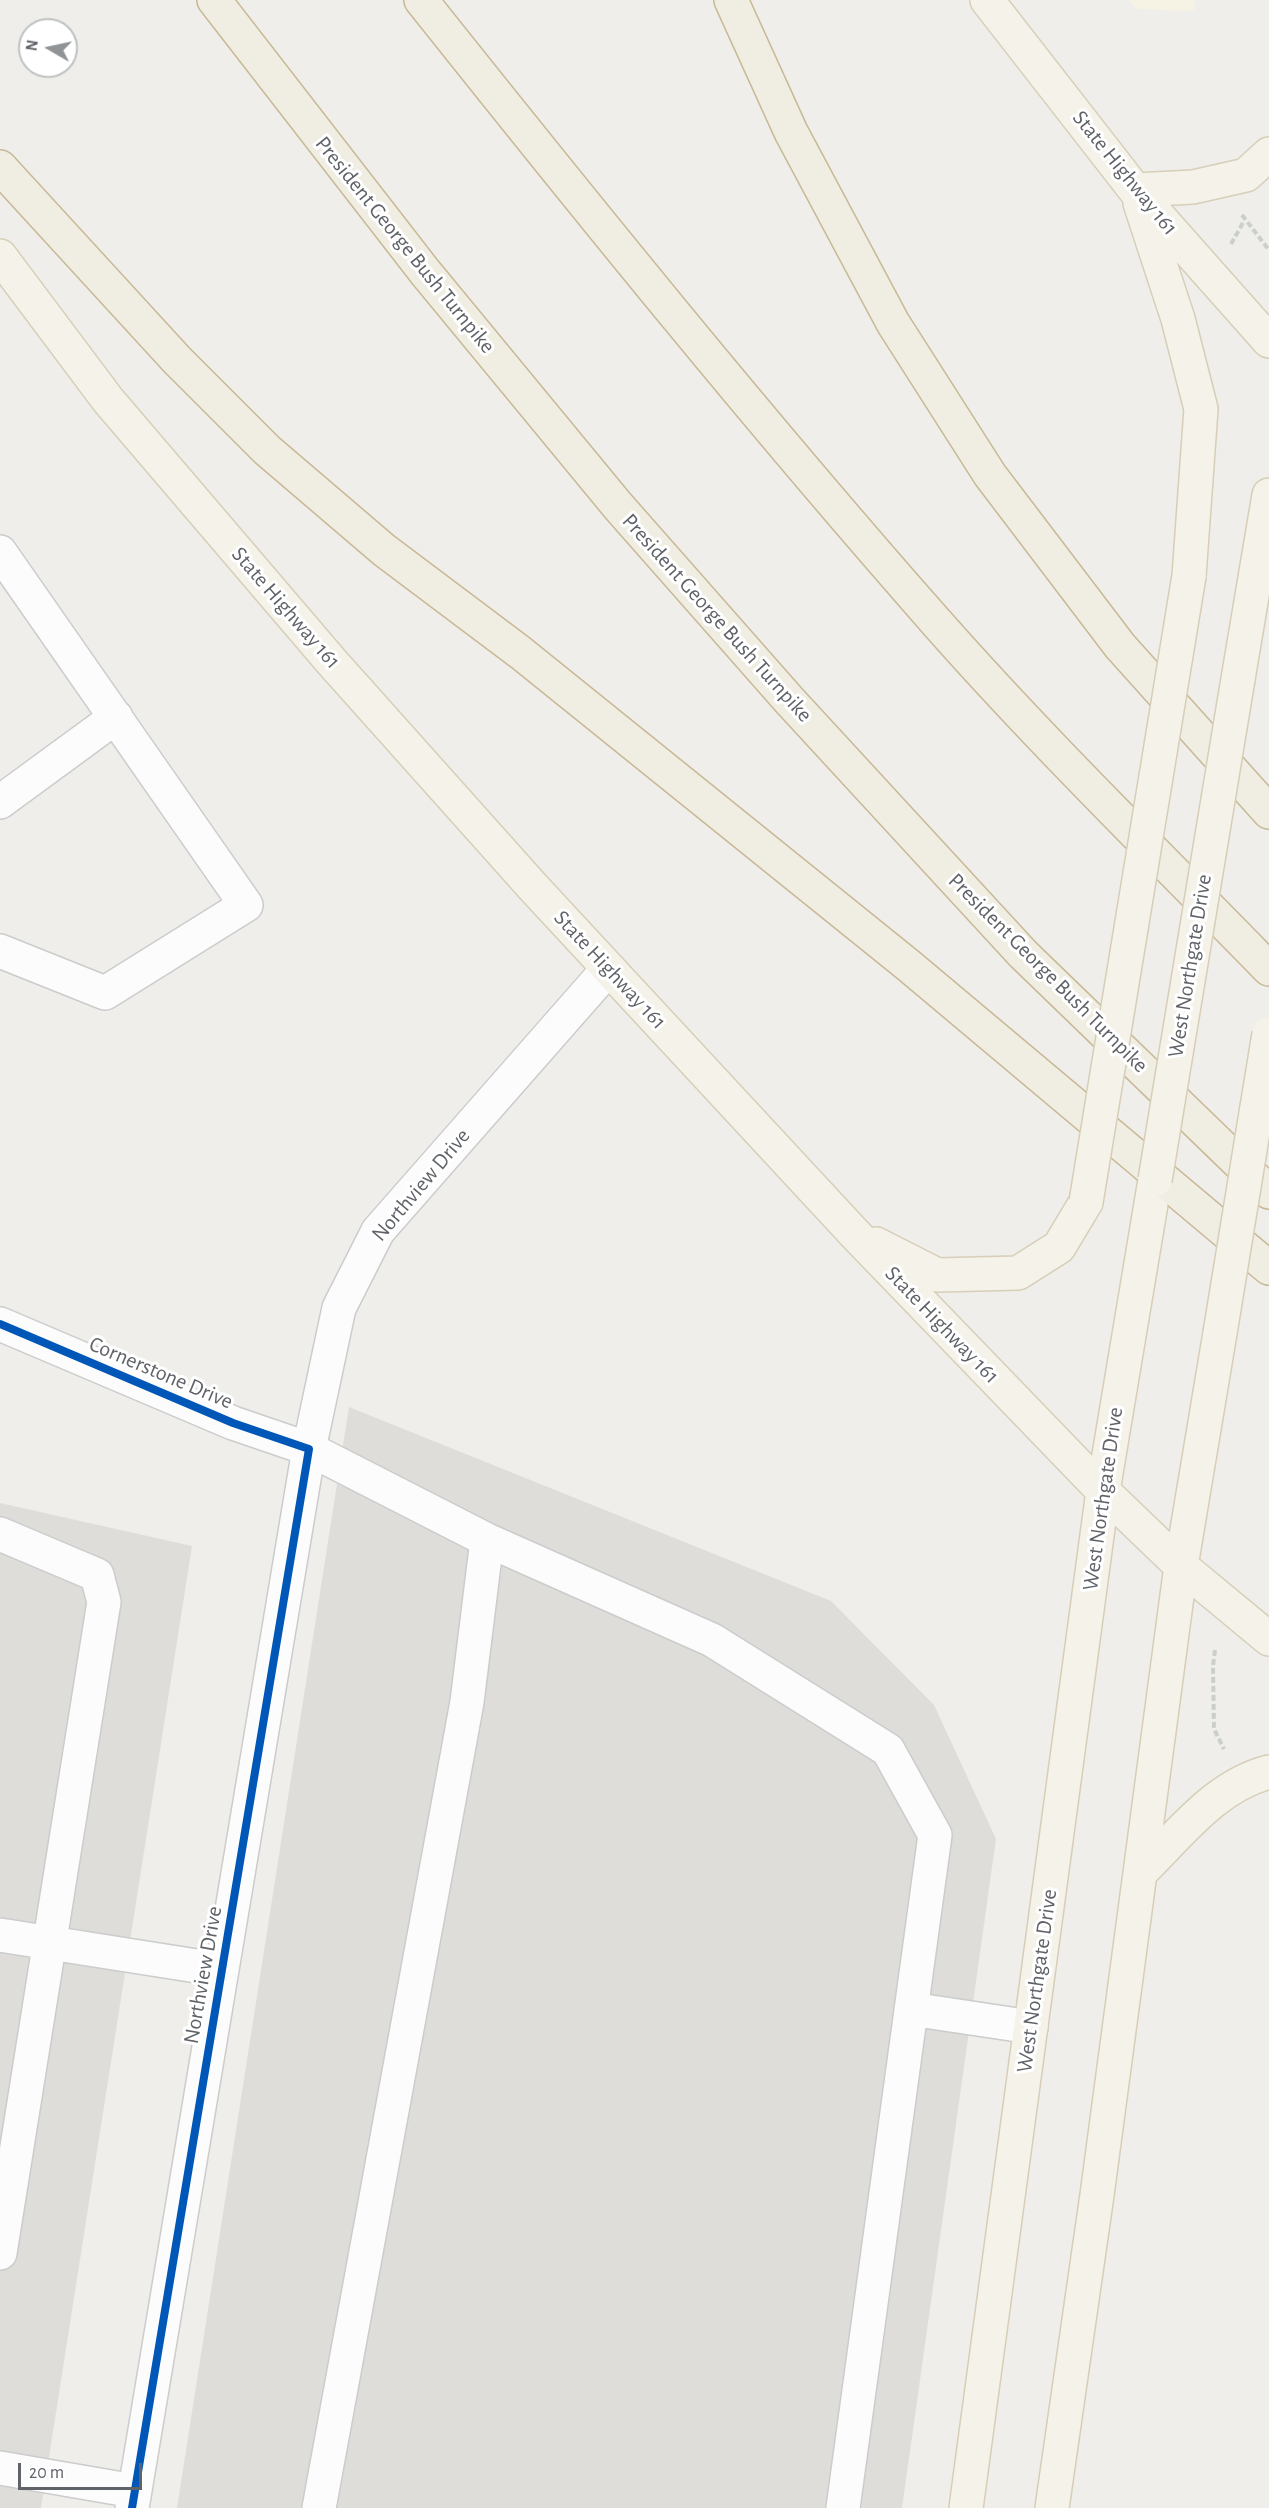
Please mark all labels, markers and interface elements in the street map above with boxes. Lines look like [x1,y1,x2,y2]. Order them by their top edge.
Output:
north arrow [18,18,78,78]
text: N [23,39,41,52]
street label: State Highway 161 [1067,105,1183,241]
street label: President George Bush Turnpike [309,131,501,359]
street label: President George Bush Turnpike [616,508,818,728]
street label: State Highway 161 [226,542,346,674]
street label: President George Bush Turnpike [943,868,1153,1078]
street label: West Northgate Drive [1162,872,1218,1060]
street label: State Highway 161 [548,905,672,1035]
street label: Northview Drive [366,1123,476,1247]
street label: State Highway 161 [879,1261,1005,1389]
street label: Cornerstone Drive [85,1331,237,1415]
street label: West Northgate Drive [1077,1405,1129,1593]
street label: West Northgate Drive [1011,1887,1063,2075]
street label: Northview Drive [178,1904,228,2046]
scale bar [21,2451,146,2489]
text: 20 m [29,2464,64,2482]

